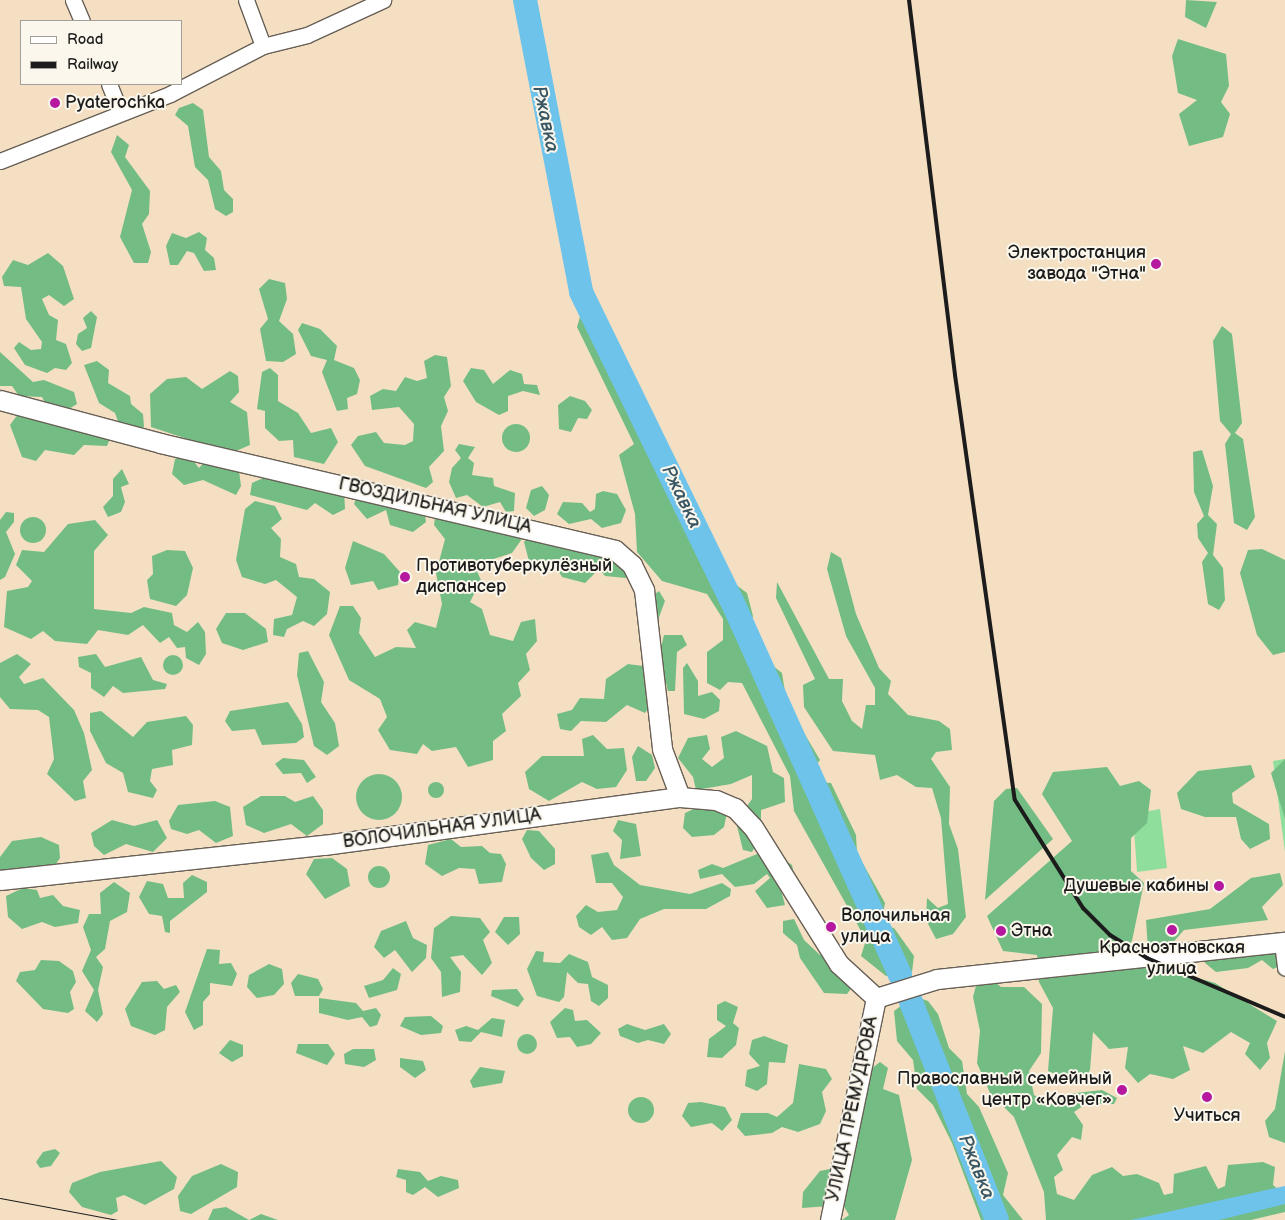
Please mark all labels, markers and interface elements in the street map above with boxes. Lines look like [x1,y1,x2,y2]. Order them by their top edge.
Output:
legend [20,20,182,85]
text: Road [67,30,103,49]
text: Railway [67,55,118,74]
water label: Ржавка [527,83,563,155]
place label: Pyaterochka [65,92,165,114]
marker: Pyaterochka [49,97,61,109]
place label: Электростанция завода "Этна" [1008,243,1146,286]
marker: Электростанция завода "Этна" [1150,258,1162,270]
water label: Ржавка [656,462,706,532]
street label: ГВОЗДИЛЬНАЯ УЛИЦА [336,473,534,539]
place label: Противотуберкулёзный диспансер [416,556,612,598]
marker: Противотуберкулёзный диспансер [398,570,412,584]
street label: ВОЛОЧИЛЬНАЯ УЛИЦА [342,804,542,854]
place label: Душевые кабины [1064,875,1209,897]
marker: Душевые кабины [1213,880,1225,892]
place label: Волочильная улица [841,906,951,949]
place label: Этна [1011,920,1052,942]
marker: Волочильная улица [825,921,837,933]
marker: Красноэтновская улица [1166,924,1178,936]
marker: Этна [995,925,1007,937]
place label: Красноэтновская улица [1099,938,1245,981]
street label: УЛИЦА ПРЕМУДРОВА [823,1014,883,1204]
place label: Православный семейный центр «Ковчег» [897,1069,1112,1112]
marker: Православный семейный центр «Ковчег» [1116,1084,1128,1096]
marker: Учиться [1201,1091,1213,1103]
place label: Учиться [1173,1105,1241,1127]
water label: Ржавка [953,1131,999,1203]

